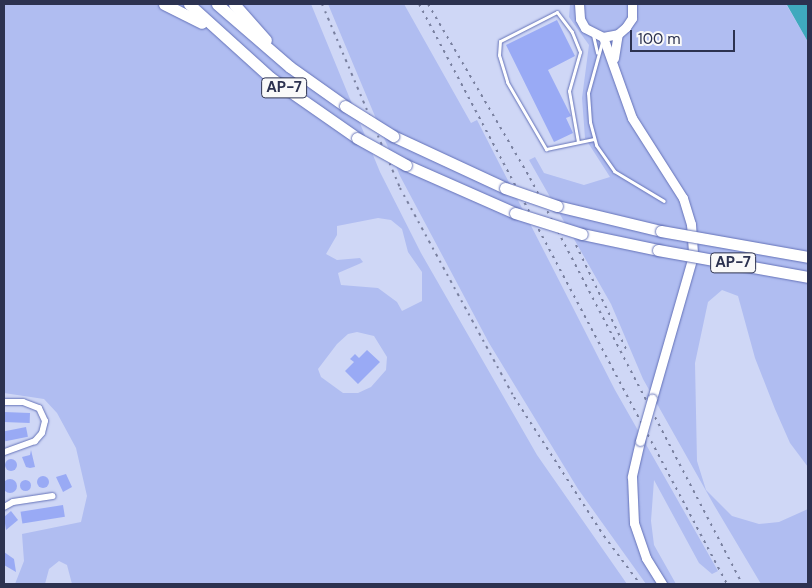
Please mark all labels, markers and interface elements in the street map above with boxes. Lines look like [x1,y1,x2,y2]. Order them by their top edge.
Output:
scale bar [632,20,737,52]
text: 100 m [638,29,681,49]
road number: AP-7 [260,76,308,100]
road number: AP-7 [709,250,757,276]

